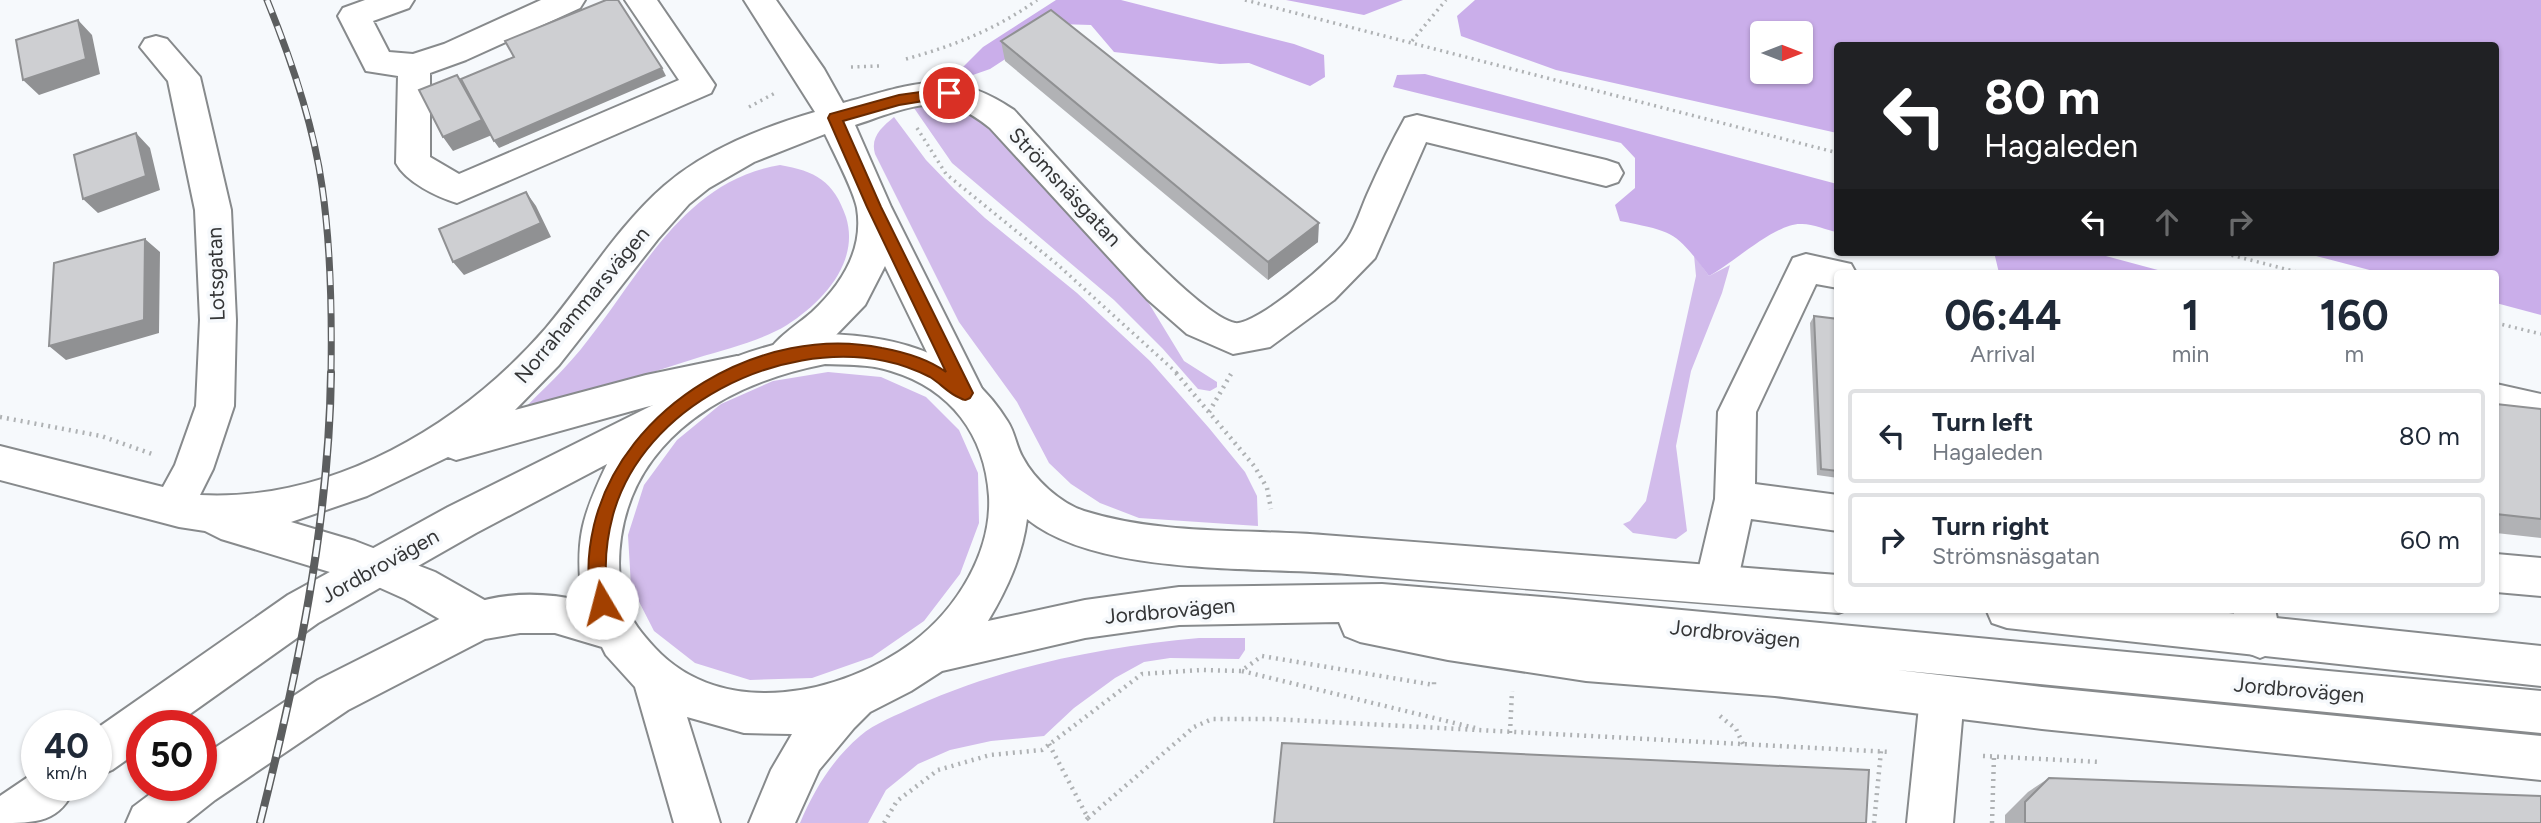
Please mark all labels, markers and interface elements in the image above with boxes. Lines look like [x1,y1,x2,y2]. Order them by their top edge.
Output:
north arrow [1750,21,1813,84]
map controls [1750,21,1813,84]
pin [919,63,979,123]
text: 80 m [1984,67,2100,126]
icon: left [1869,70,1960,161]
icon: arrive [930,74,968,112]
street label: Strömsnäsgatan [1004,122,1127,251]
text: Hagaleden [1984,127,2138,165]
icon: left [2075,203,2113,241]
icon: ahead [2148,203,2186,241]
icon: right [2221,203,2259,241]
street label: Norrahammarsvägen [509,221,654,388]
street label: Lotsgatan [201,227,230,322]
text: 06:44 [1944,290,2062,341]
text: 1 [2182,290,2199,341]
text: 160 [2320,290,2389,341]
text: Arrival [1970,340,2035,368]
text: min [2172,340,2209,368]
text: m [2344,340,2364,368]
text: Turn left [1932,406,2033,438]
icon: left [1873,417,1911,455]
text: 80 m [2399,420,2460,452]
text: Hagaleden [1932,438,2043,466]
text: Turn right [1932,510,2049,542]
icon: right [1873,521,1911,559]
street label: Jordbrovägen [316,523,443,608]
text: 60 m [2400,524,2460,556]
text: Strömsnäsgatan [1932,542,2100,570]
position arrow [565,566,639,640]
street label: Jordbrovägen [1104,592,1236,629]
street label: Jordbrovägen [1669,614,1801,653]
street label: Jordbrovägen [2233,671,2365,708]
speed limit sign: 50 [126,710,217,801]
text: 40 [44,725,89,767]
text: km/h [46,762,87,784]

